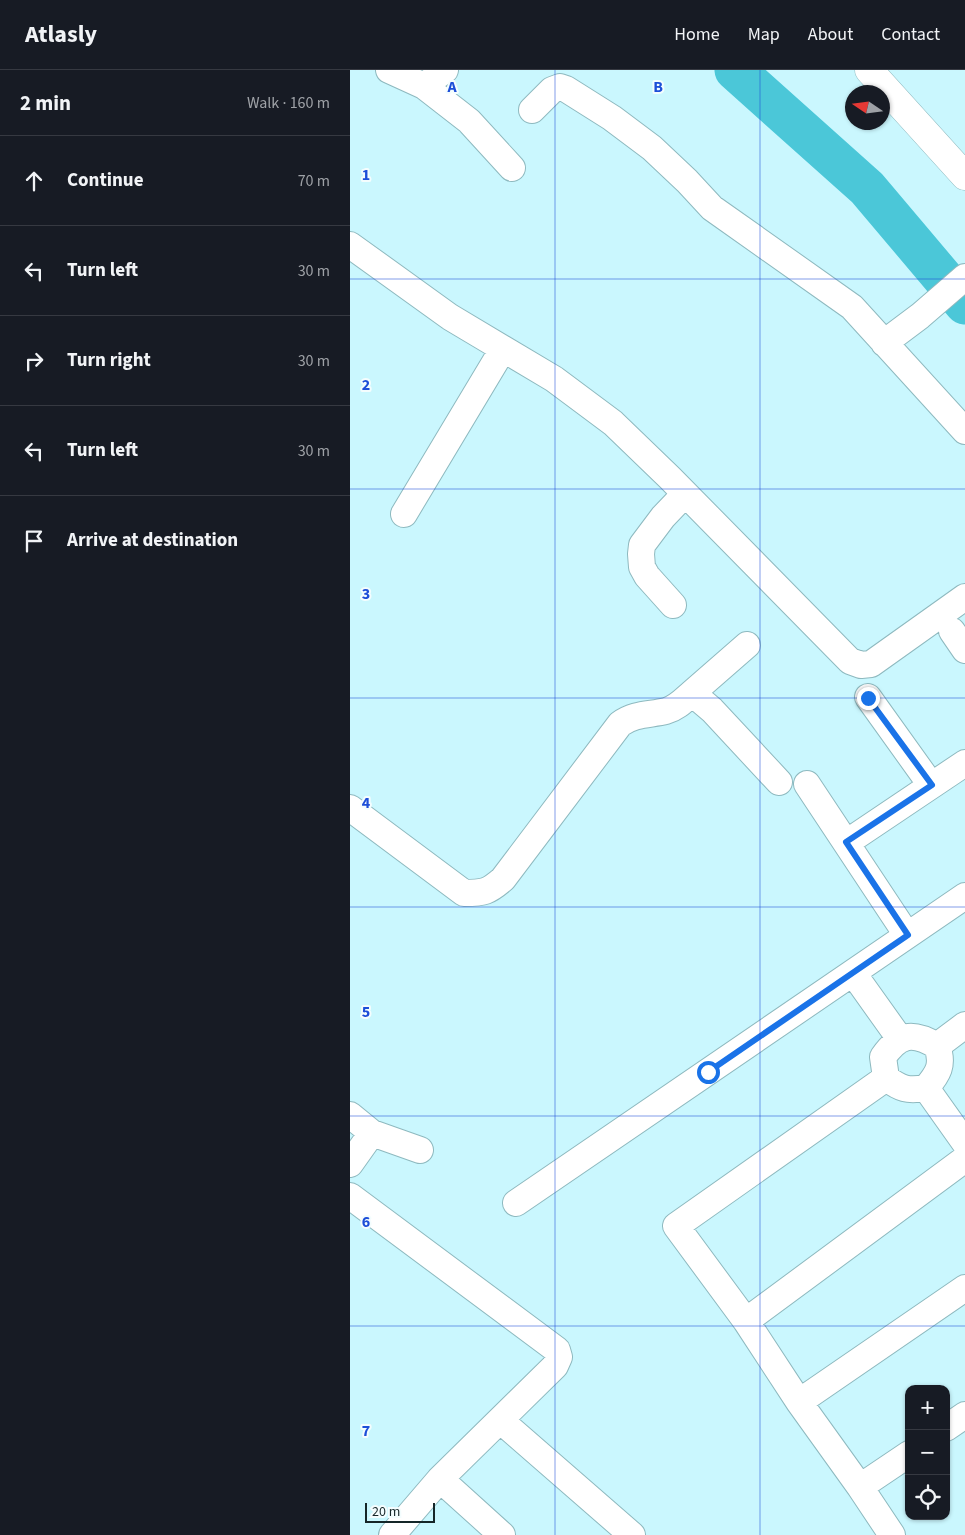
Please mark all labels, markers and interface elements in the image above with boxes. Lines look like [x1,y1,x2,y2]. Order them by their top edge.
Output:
text: Atlasly [25,17,97,52]
text: Home [674,22,720,47]
text: Map [748,22,780,47]
text: About [808,22,853,47]
text: Contact [881,22,940,47]
text: A [446,76,457,98]
text: B [653,76,663,98]
north arrow [845,85,890,130]
text: 2 min [20,88,71,118]
text: Walk · 160 m [247,92,330,114]
text: 1 [362,164,370,186]
icon: ahead [20,167,48,195]
text: Continue [67,167,144,194]
text: 70 m [298,170,330,192]
icon: left [20,257,48,285]
text: Turn left [67,257,138,284]
text: 30 m [298,260,330,282]
icon: right [20,347,48,375]
text: Turn right [67,347,151,374]
text: 30 m [298,350,330,372]
text: 2 [362,374,370,396]
icon: left [20,437,48,465]
text: Turn left [67,437,138,464]
text: 30 m [298,440,330,462]
icon: arrive [20,527,48,555]
text: Arrive at destination [67,527,238,554]
text: 3 [362,583,370,605]
route end [857,687,880,710]
text: 4 [362,792,371,814]
text: 5 [362,1001,370,1023]
route start [697,1061,720,1084]
text: 6 [362,1211,370,1233]
map controls [905,1385,950,1520]
button: + [905,1385,950,1430]
text: 7 [362,1420,370,1442]
button: − [905,1430,950,1475]
button: locate [905,1475,950,1520]
scale bar [365,1500,435,1523]
text: 20 m [372,1502,400,1522]

